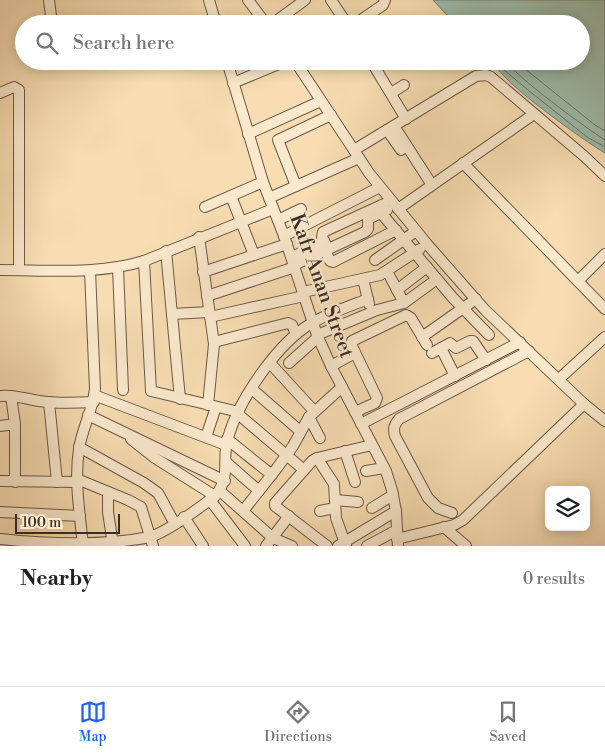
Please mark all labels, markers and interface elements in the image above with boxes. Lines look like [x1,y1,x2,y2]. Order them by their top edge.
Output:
search box [15,15,590,70]
icon: search [33,29,61,57]
text: Search here [73,31,174,55]
street label: Kafr Anan Street [283,210,359,362]
map controls [545,486,590,531]
button: layers [545,486,590,531]
scale bar [15,511,120,534]
text: 100 m [22,514,61,532]
text: Nearby [20,566,93,592]
text: 0 results [523,569,585,589]
tab: Map [79,698,107,746]
tab: Directions [264,698,332,746]
tab: Saved [489,698,526,746]

